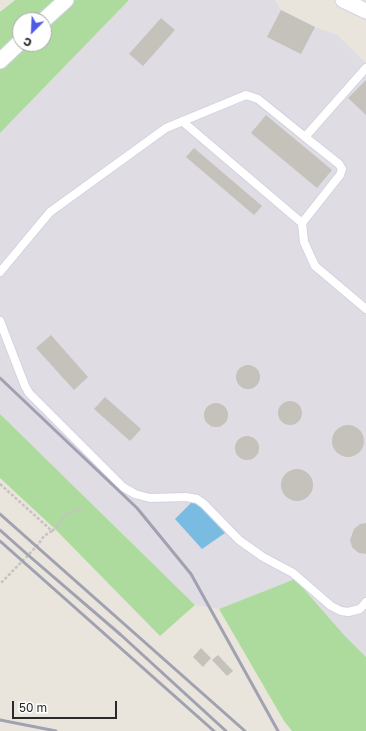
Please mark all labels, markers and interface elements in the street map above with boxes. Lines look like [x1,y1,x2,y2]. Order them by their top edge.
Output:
north arrow [12,12,52,52]
text: С [21,35,34,50]
scale bar [14,693,119,719]
text: 50 m [19,700,47,715]

